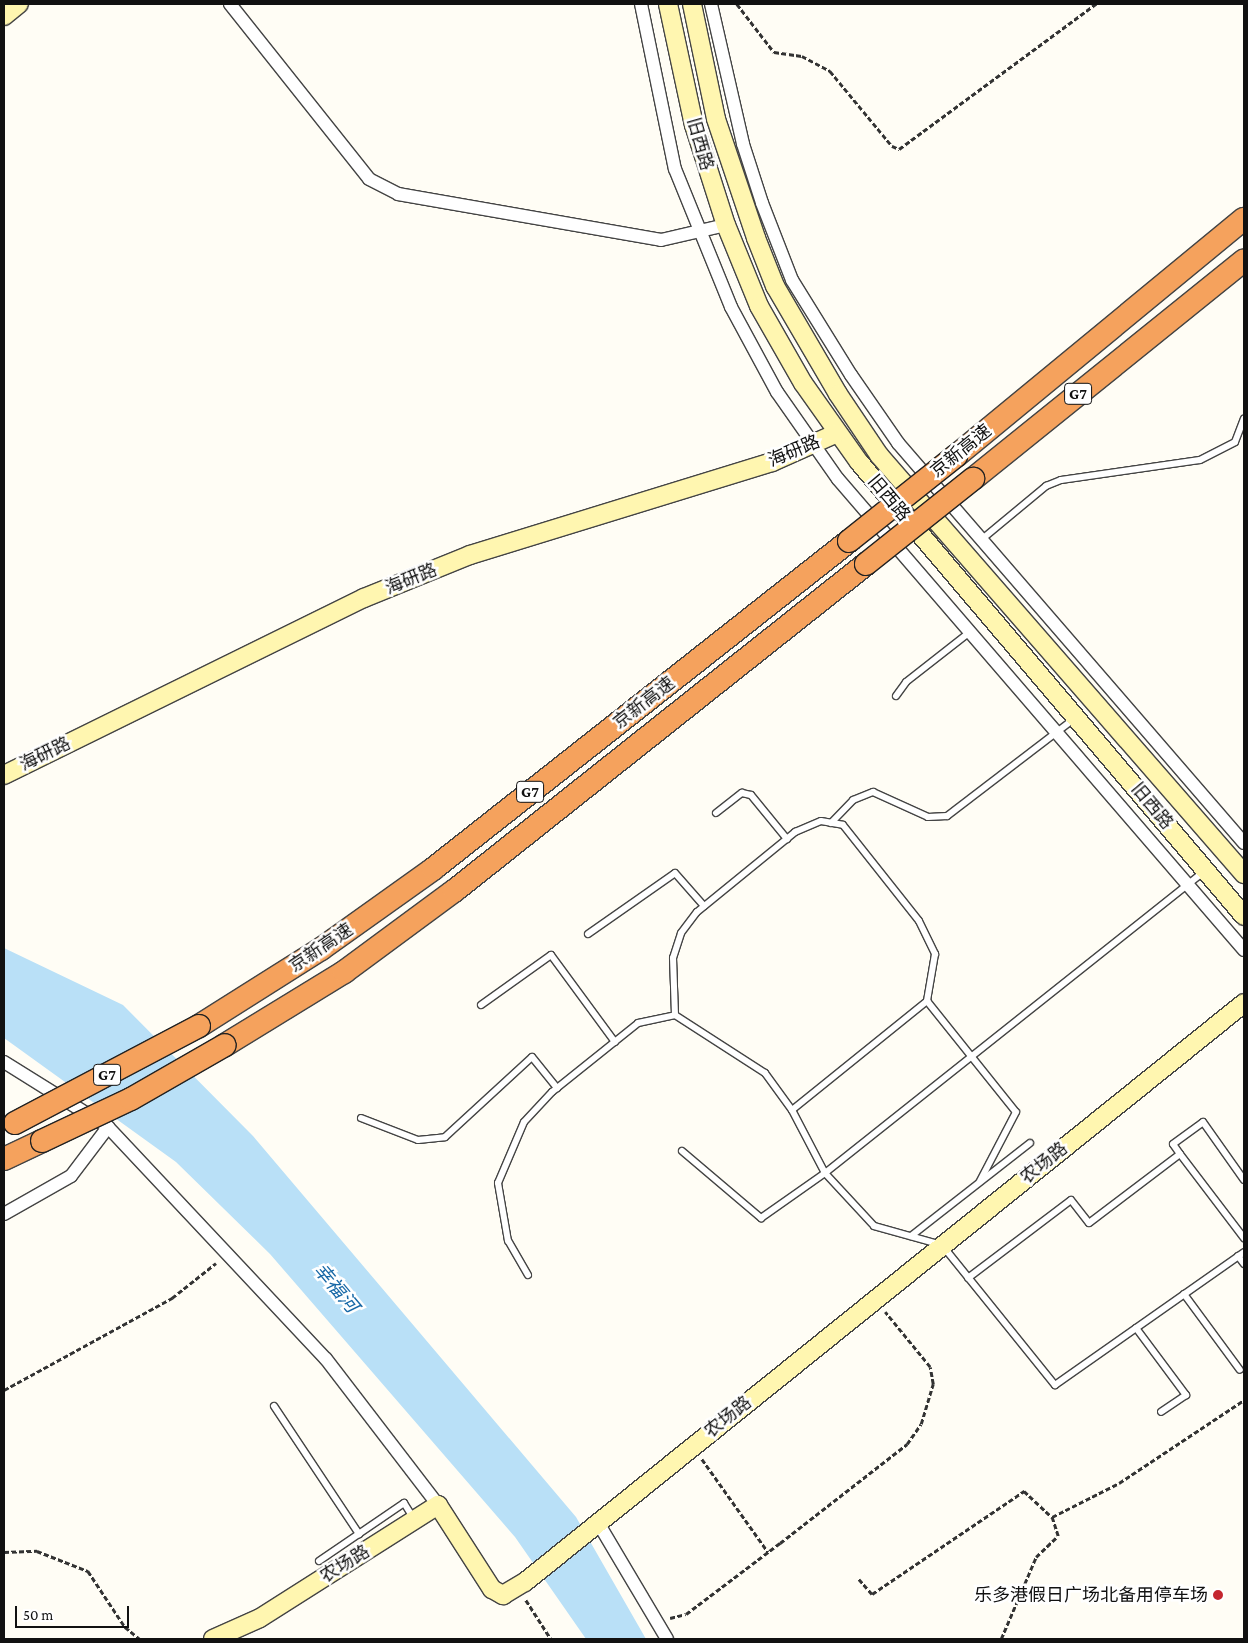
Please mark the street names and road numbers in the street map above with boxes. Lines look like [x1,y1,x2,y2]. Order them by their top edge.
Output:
street label: 旧西路 [682,115,718,173]
road number: G7 [1063,380,1093,408]
street label: 京新高速 [926,420,996,482]
street label: 海研路 [765,431,823,471]
street label: 旧西路 [863,470,915,526]
street label: 海研路 [382,559,440,599]
street label: 京新高速 [609,672,679,734]
street label: 海研路 [16,732,74,776]
street label: 旧西路 [1126,778,1178,834]
road number: G7 [515,779,545,806]
street label: 京新高速 [285,919,357,977]
road number: G7 [92,1062,122,1088]
street label: 农场路 [1016,1138,1072,1188]
street label: 农场路 [700,1392,756,1442]
street label: 农场路 [316,1541,374,1587]

